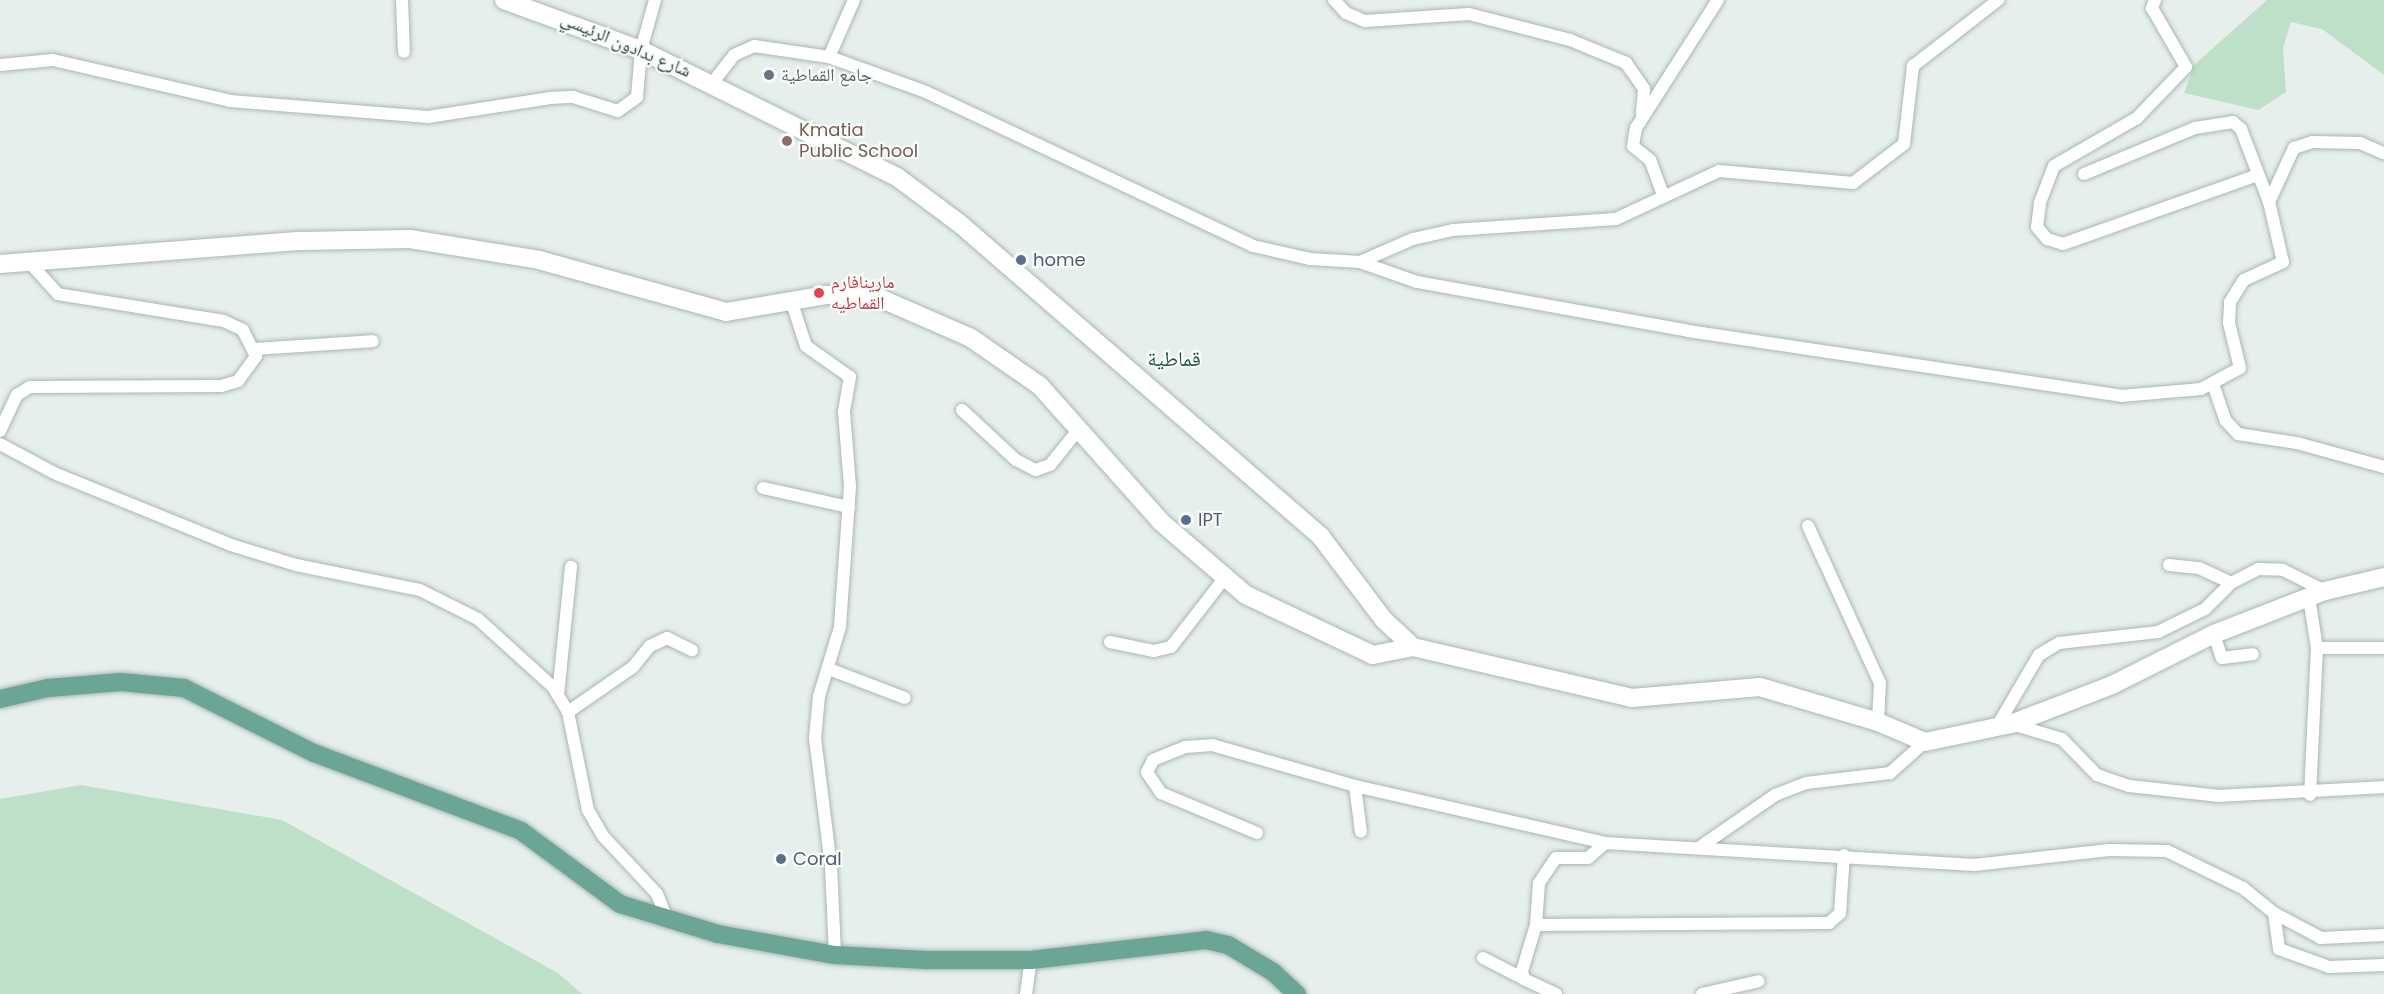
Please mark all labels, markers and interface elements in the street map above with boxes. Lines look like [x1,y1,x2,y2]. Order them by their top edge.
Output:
street label: شارع بدادون الرئيسي [558,8,694,82]
place label: جامع القماطية [781,64,872,86]
marker: جامع القماطية [762,68,776,82]
place label: Kmatia Public School [799,120,918,162]
marker: Kmatia Public School [780,134,794,148]
place label: home [1033,249,1086,271]
marker: home [1014,253,1028,267]
place label: مارينافارم القماطيه [831,272,895,314]
marker: مارينافارم القماطيه [812,286,826,300]
district label: قماطية [1147,346,1201,372]
place label: IPT [1198,509,1223,531]
marker: IPT [1179,513,1193,527]
place label: Coral [793,848,842,870]
marker: Coral [774,852,788,866]

